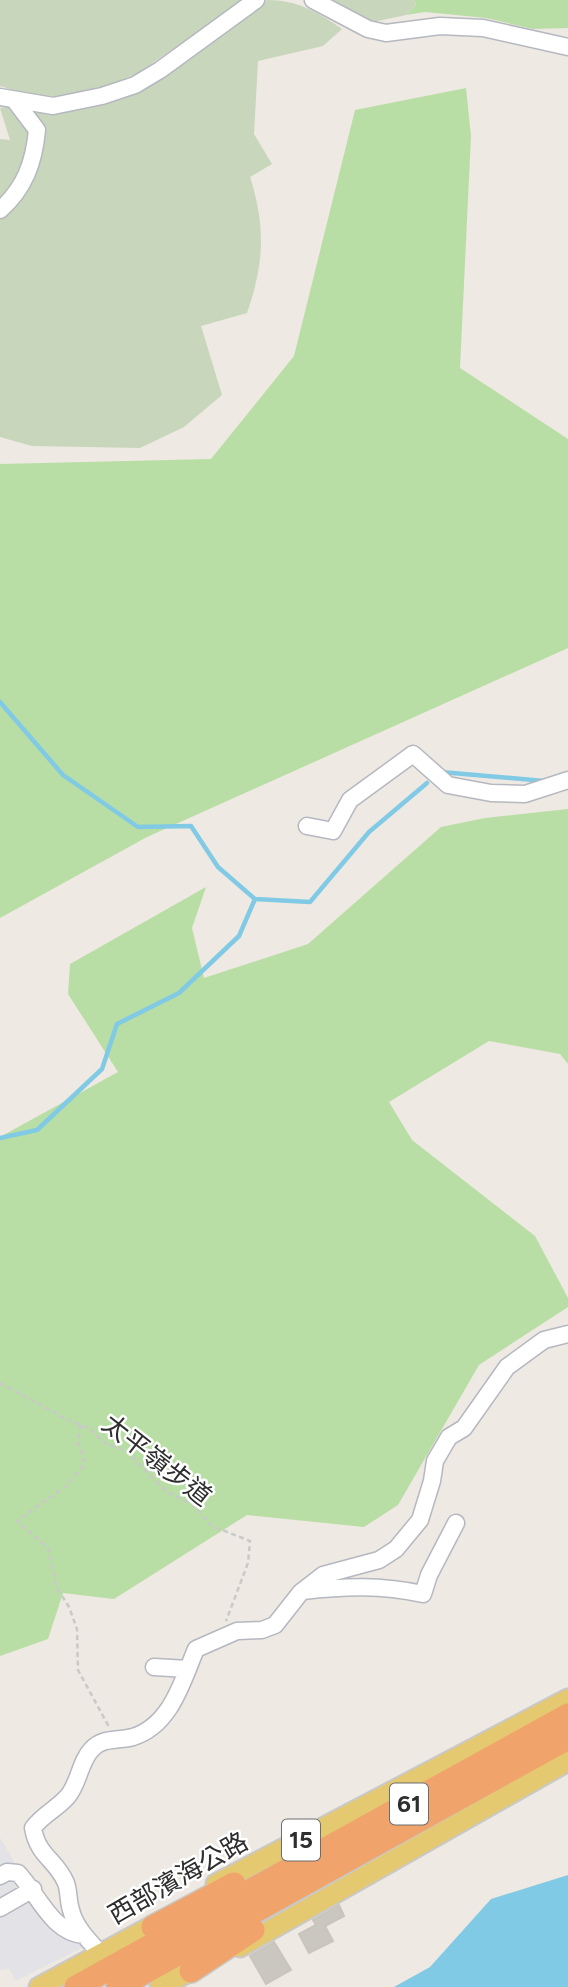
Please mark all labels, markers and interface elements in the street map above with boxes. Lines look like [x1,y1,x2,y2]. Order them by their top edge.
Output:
street label: 太平嶺步道 [96,1407,218,1513]
road number: 61 [390,1784,428,1825]
road number: 15 [282,1819,320,1860]
street label: 西部濱海公路 [102,1825,254,1931]

